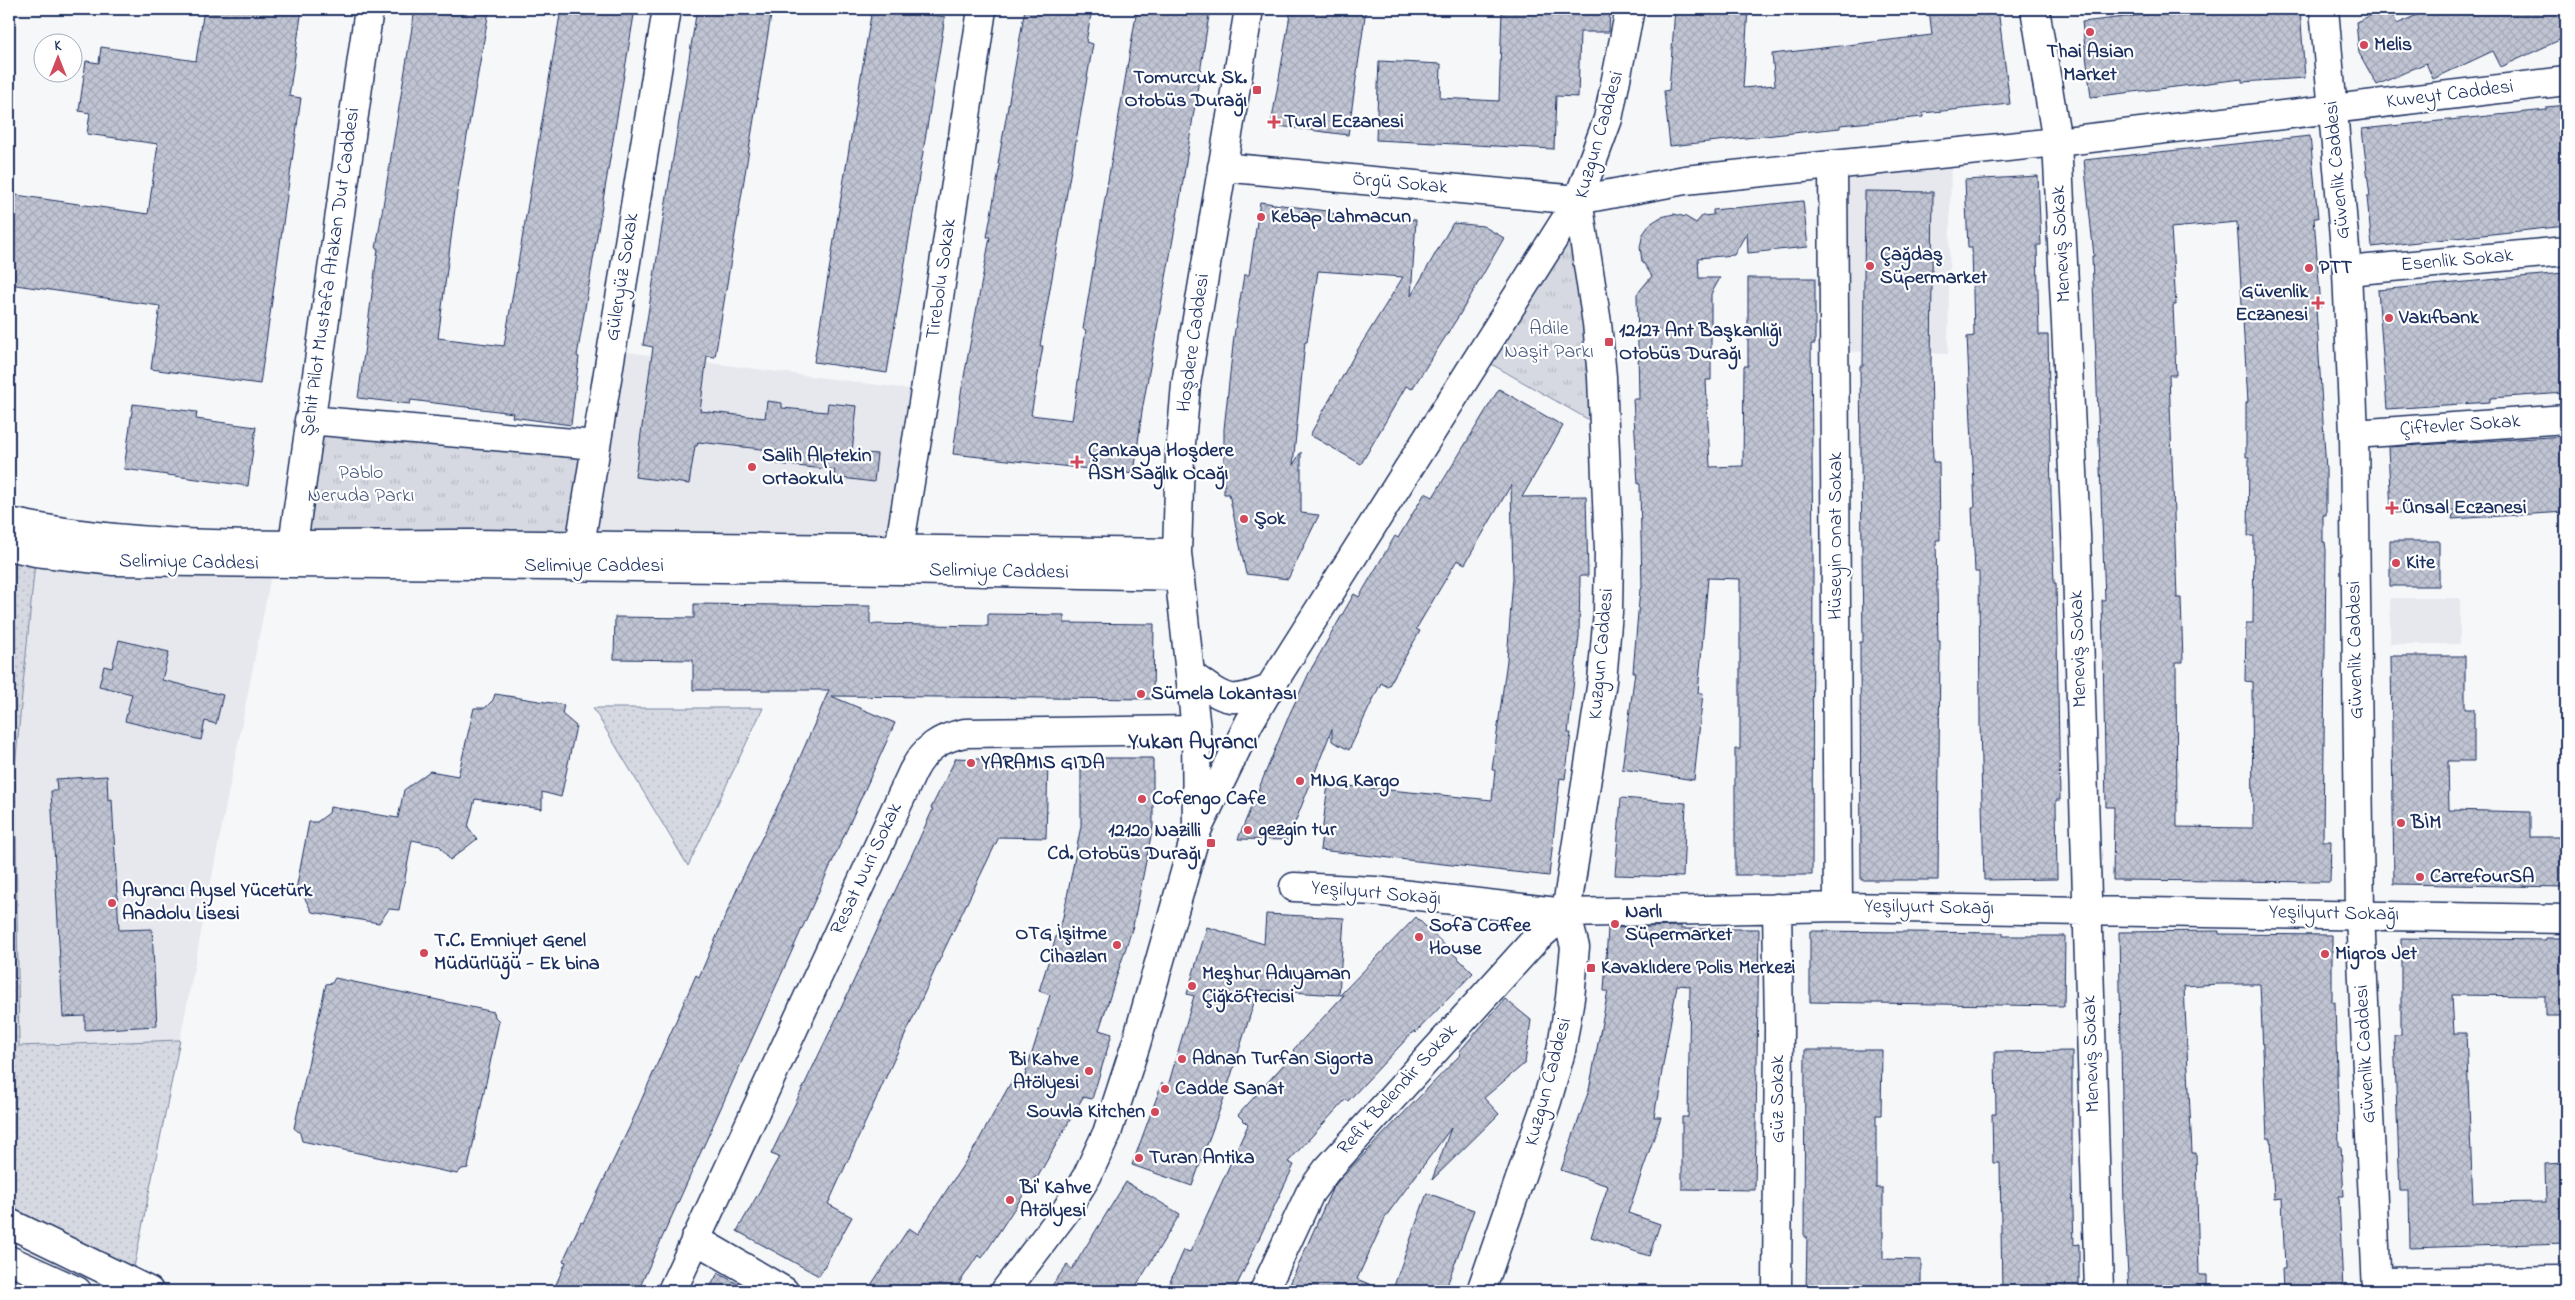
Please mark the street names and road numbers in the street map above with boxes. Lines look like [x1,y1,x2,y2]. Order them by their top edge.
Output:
street label: Kuzgun Caddesi [1568,68,1633,203]
street label: Kuveyt Caddesi [2385,73,2515,117]
street label: Güvenlik Caddesi [2318,100,2358,240]
street label: Şehit Pilot Mustafa Atakan Dut Caddesi [294,106,368,438]
street label: Örgü Sokak [1351,165,1449,204]
street label: Meneviş Sokak [2044,184,2080,303]
street label: Güleryüz Sokak [599,211,647,343]
street label: Tirebolu Sokak [919,217,965,341]
street label: Esenlik Sokak [2400,242,2515,280]
street label: Hoşdere Caddesi [1170,272,1218,414]
street label: Çiftevler Sokak [2399,407,2522,445]
street label: Hüseyin Onat Sokak [1822,452,1851,620]
street label: Selimiye Caddesi [119,547,259,579]
street label: Selimiye Caddesi [524,552,664,581]
street label: Selimiye Caddesi [929,556,1069,588]
street label: Güvenlik Caddesi [2340,580,2372,720]
street label: Kuzgun Caddesi [1582,587,1623,721]
street label: Meneviş Sokak [2062,590,2096,708]
street label: Resat Nuri Sokak [824,798,911,940]
street label: Yeşilyurt Sokağı [1310,874,1442,915]
street label: Yeşilyurt Sokağı [1863,892,1994,925]
street label: Yeşilyurt Sokağı [2268,898,2399,931]
street label: Güvenlik Caddesi [2348,984,2384,1124]
street label: Meneviş Sokak [2075,995,2109,1113]
street label: Kuzgun Caddesi [1518,1015,1581,1150]
street label: Refik Belendir Sokak [1331,1018,1465,1162]
street label: Güz Sokak [1764,1055,1793,1143]

